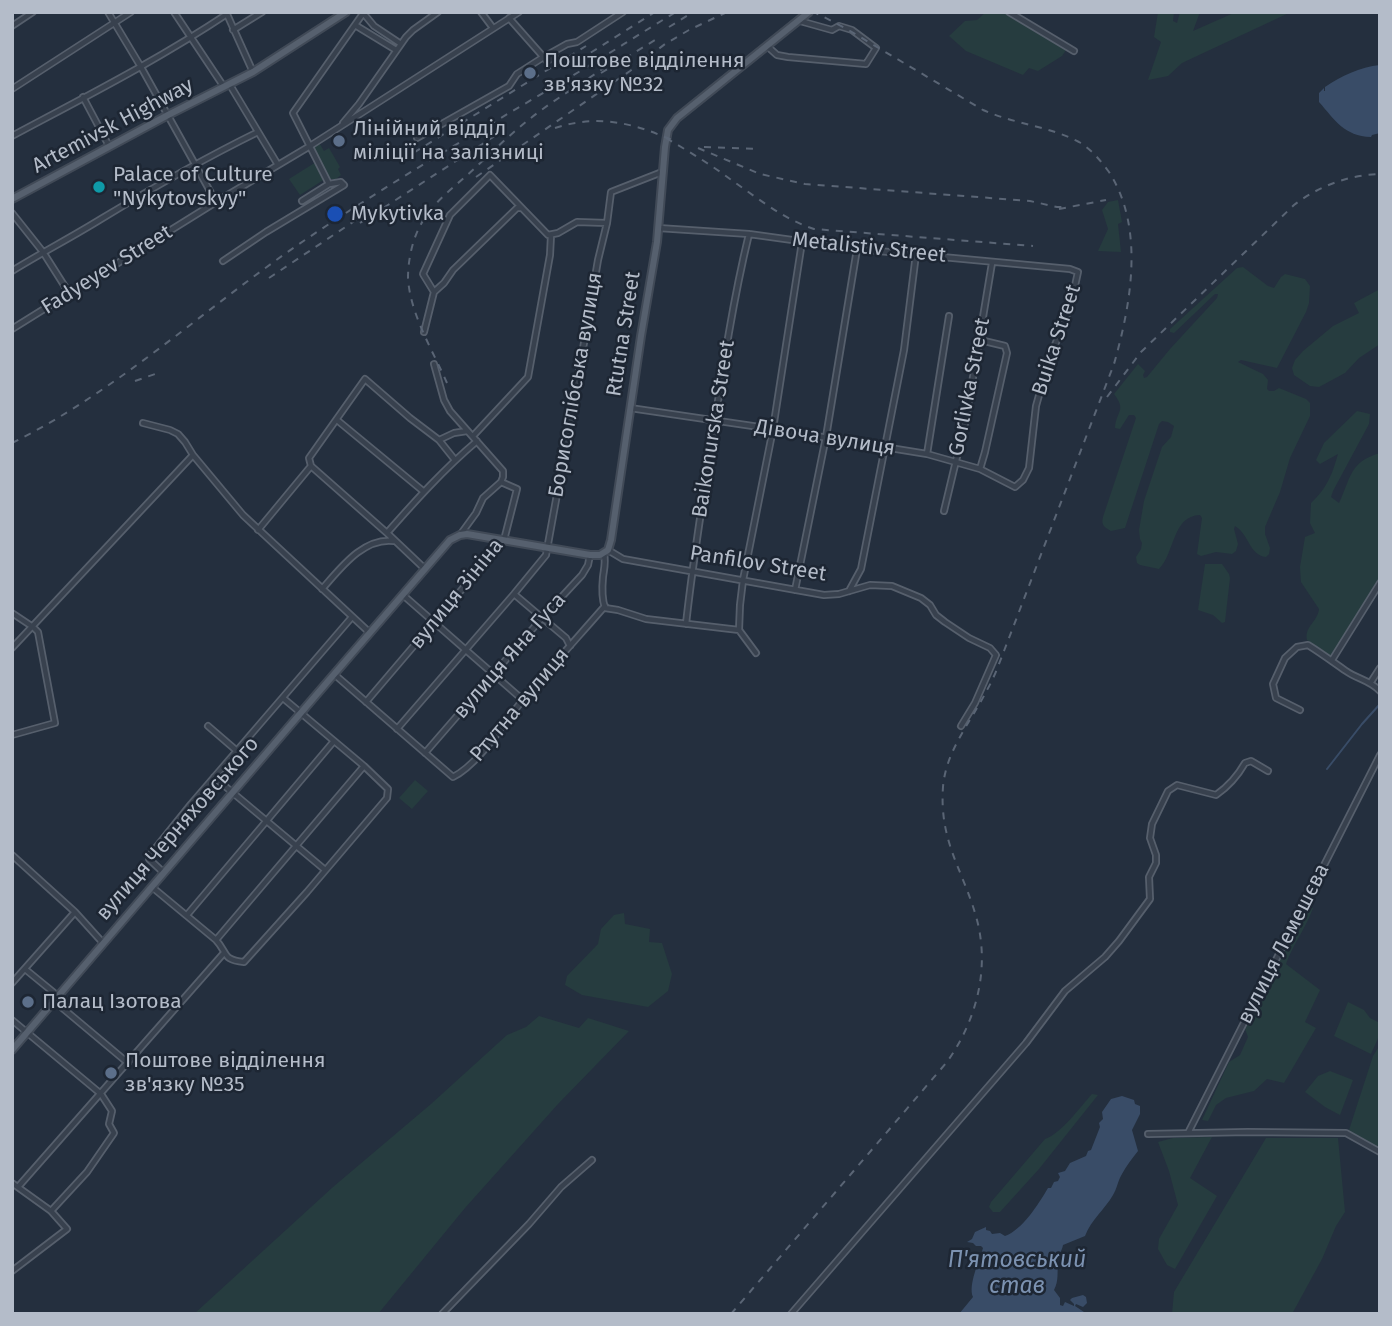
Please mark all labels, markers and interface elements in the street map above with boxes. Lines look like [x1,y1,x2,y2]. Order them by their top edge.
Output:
place label: Поштове відділення зв'язку №32 [544,48,744,98]
marker: Поштове відділення зв'язку №32 [522,65,538,81]
street label: Artemivsk Highway [28,73,198,179]
place label: Лінійний відділ міліції на залізниці [353,116,544,166]
marker: Лінійний відділ міліції на залізниці [331,133,347,149]
place label: Palace of Culture "Nykytovskyy" [113,162,273,212]
marker: Palace of Culture "Nykytovskyy" [91,179,107,195]
place label: Mykytivka [351,201,444,227]
marker: Mykytivka [325,204,345,224]
street label: Fadyeyev Street [37,220,177,320]
street label: Metalistiv Street [791,227,947,269]
street label: Борисоглібська вулиця [544,270,608,500]
street label: Rtutna Street [602,270,646,398]
street label: Buika Street [1027,281,1087,399]
street label: Gorlivka Street [944,316,996,458]
street label: Baikonurska Street [688,338,740,520]
street label: Дівоча вулиця [753,414,897,462]
street label: вулиця Зініна [405,534,509,654]
street label: Panfilov Street [688,541,828,587]
street label: вулиця Яна Гуса [449,588,571,724]
street label: Ртутна вулиця [465,643,575,767]
street label: вулиця Черняховського [91,732,265,926]
street label: вулиця Лемешєва [1233,860,1335,1028]
place label: Палац Ізотова [42,989,182,1015]
marker: Палац Ізотова [20,994,36,1010]
place label: Поштове відділення зв'язку №35 [125,1048,325,1098]
marker: Поштове відділення зв'язку №35 [103,1065,119,1081]
water label: П'ятовський став [948,1247,1086,1301]

